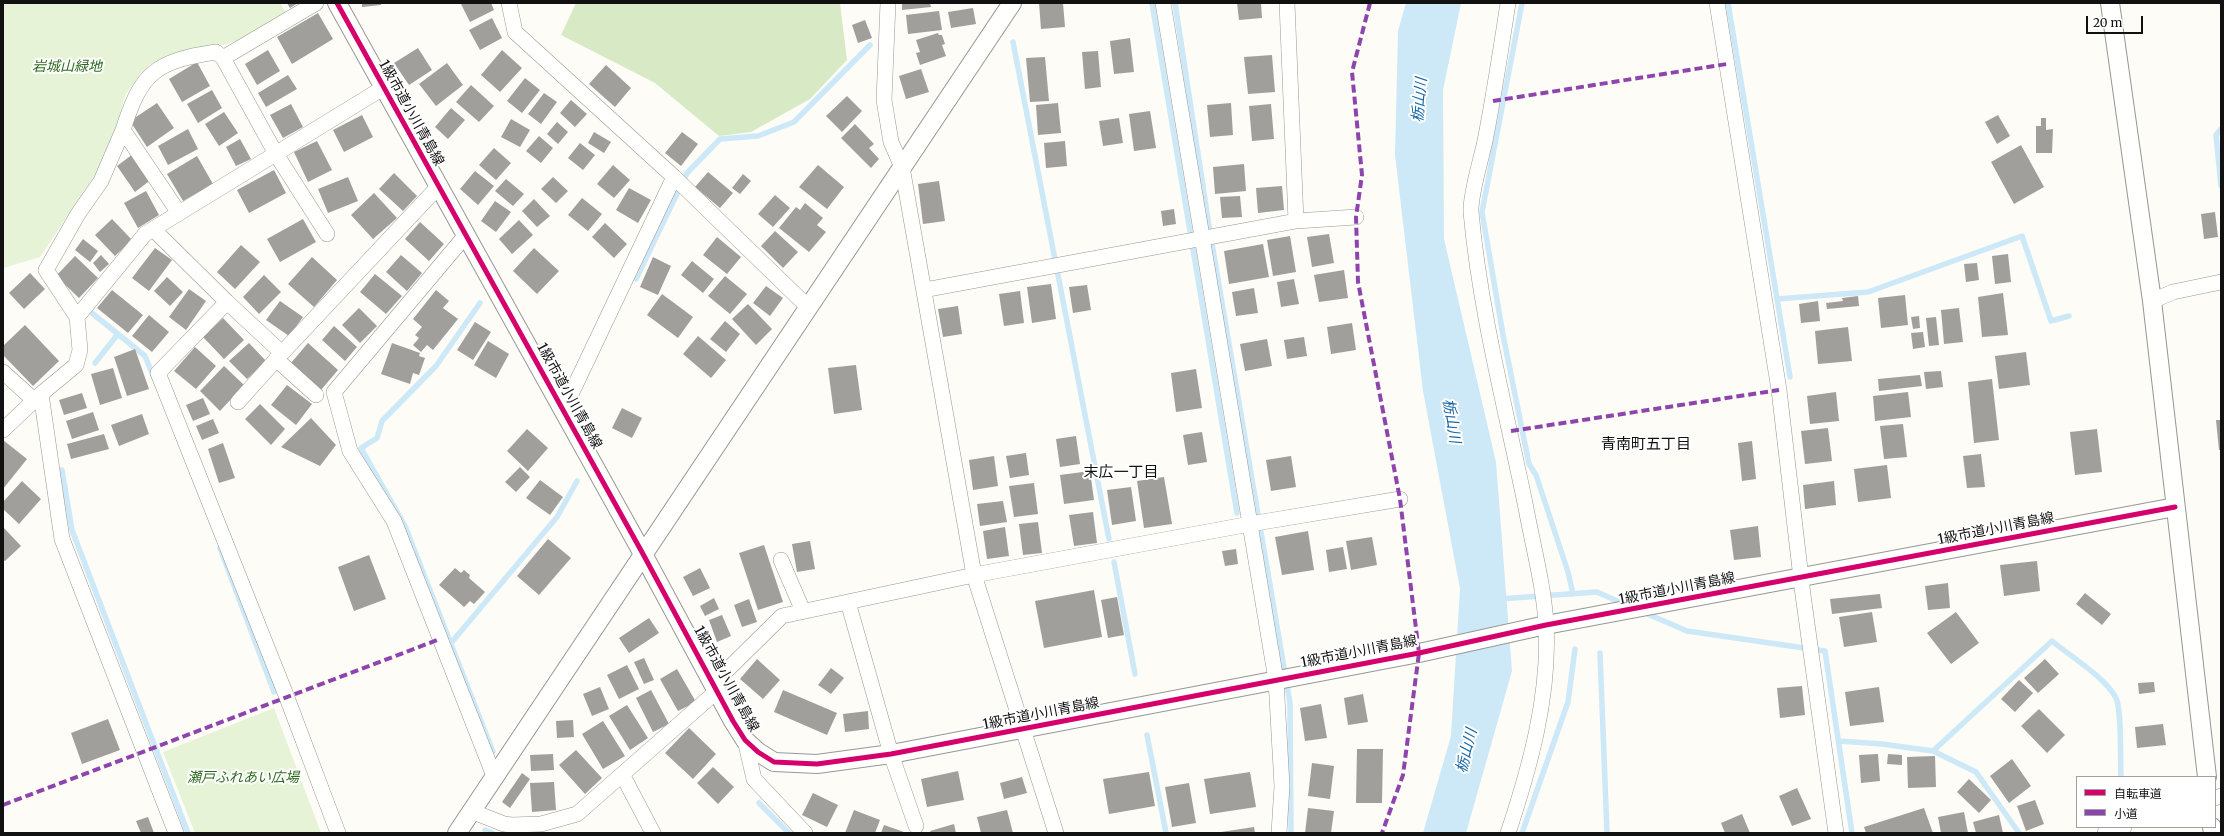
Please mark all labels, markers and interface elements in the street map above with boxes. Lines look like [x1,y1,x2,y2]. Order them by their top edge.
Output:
scale bar [2088,8,2145,34]
text: 20 m [2093,15,2122,30]
street label: 1級市道小川青島線 [375,57,447,169]
park label: 岩城山緑地 [32,59,102,75]
water label: 栃山川 [1409,77,1431,123]
street label: 1級市道小川青島線 [533,340,605,452]
water label: 栃山川 [1439,397,1463,445]
district label: 青南町五丁目 [1601,436,1691,454]
district label: 末広一丁目 [1084,464,1158,482]
street label: 1級市道小川青島線 [1936,509,2056,549]
street label: 1級市道小川青島線 [1617,569,1737,609]
street label: 1級市道小川青島線 [690,623,762,735]
street label: 1級市道小川青島線 [1299,632,1419,672]
street label: 1級市道小川青島線 [981,694,1101,734]
water label: 栃山川 [1453,727,1481,775]
park label: 瀬戸ふれあい広場 [187,770,299,786]
legend [2076,776,2216,828]
text: 自転車道 [2114,786,2162,801]
text: 小道 [2114,806,2138,821]

